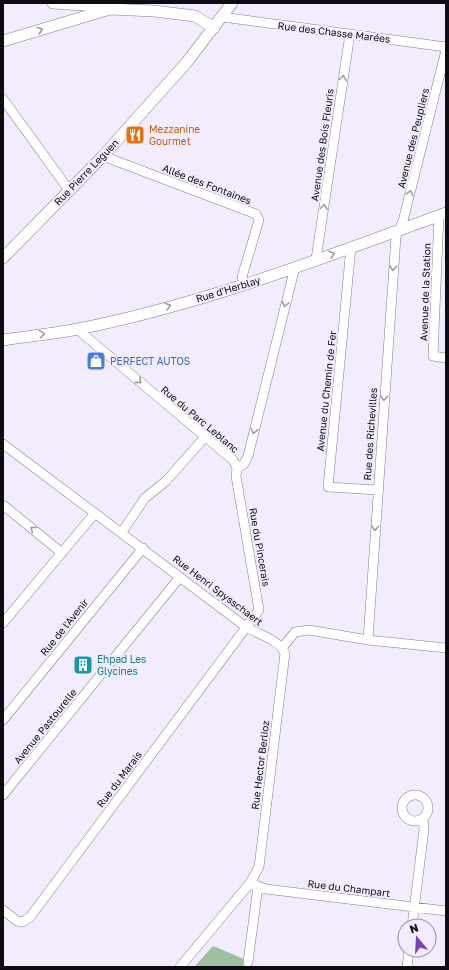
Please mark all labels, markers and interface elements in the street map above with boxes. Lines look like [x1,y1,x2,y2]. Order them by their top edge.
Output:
street label: Rue des Chasse Marées [277,19,391,45]
one-way arrow [37,26,44,35]
one-way arrow [338,75,347,81]
street label: Avenue des Peupliers [395,87,431,189]
street label: Avenue des Bois Fleuris [308,88,336,202]
place label: Mezzanine Gourmet [149,123,200,147]
restaurant icon: Mezzanine Gourmet [124,124,146,146]
street label: Rue Pierre Leguen [51,136,121,208]
street label: Allée des Fontaines [161,162,253,206]
one-way arrow [405,190,414,197]
one-way arrow [319,204,328,210]
street label: Avenue de la Station [417,243,433,341]
one-way arrow [329,250,336,259]
one-way arrow [389,265,398,271]
street label: Rue d'Herblay [194,273,262,305]
one-way arrow [282,301,290,308]
one-way arrow [165,302,172,311]
one-way arrow [39,330,45,339]
street label: Avenue du Chemin de Fer [314,330,338,452]
shop icon: PERFECT AUTOS [85,350,107,372]
place label: PERFECT AUTOS [110,355,190,367]
one-way arrow [134,377,142,384]
street label: Rue du Parc Leblanc [159,383,242,455]
street label: Rue des Richevilles [361,387,379,481]
one-way arrow [379,395,388,401]
one-way arrow [251,427,259,434]
street label: Rue du Pincerais [247,507,273,587]
one-way arrow [371,525,380,531]
one-way arrow [30,527,37,534]
street label: Rue Henri Spysschaert [171,552,265,628]
street label: Rue de l'Avenir [37,596,91,658]
place label: Ehpad Les Glycines [97,653,146,677]
building icon: Ehpad Les Glycines [72,654,94,676]
street label: Avenue Pastourelle [11,686,79,766]
street label: Rue Hector Berlioz [249,720,271,810]
street label: Rue du Marais [94,748,144,810]
street label: Rue du Champart [307,877,391,899]
north arrow [397,918,437,958]
text: N [408,921,420,935]

